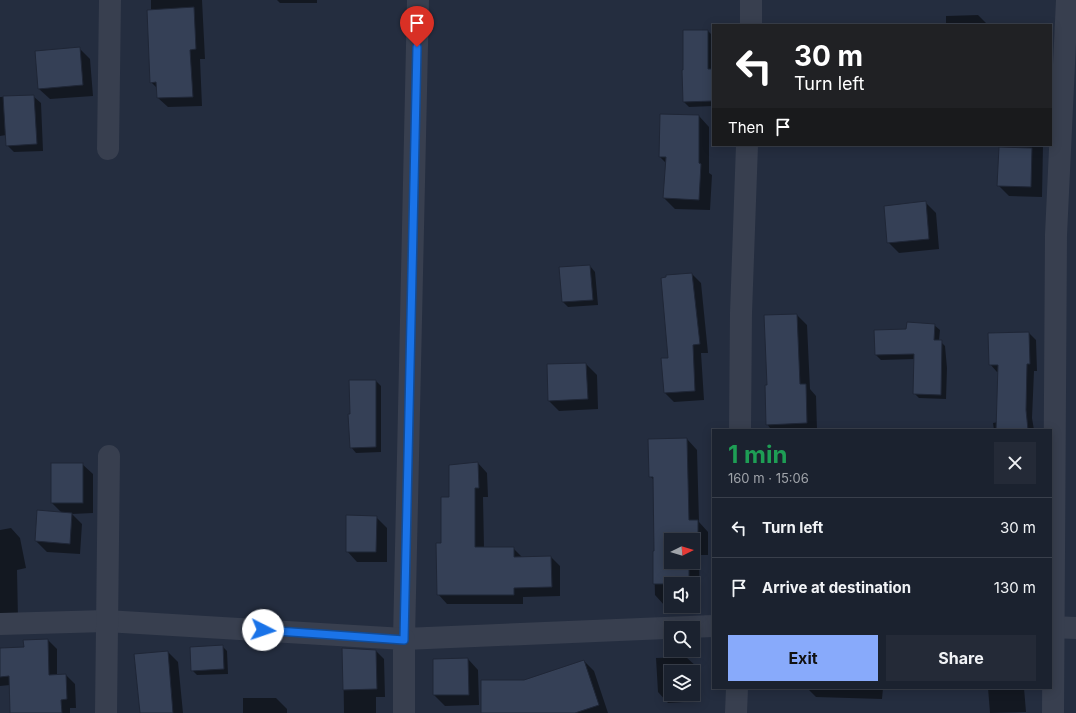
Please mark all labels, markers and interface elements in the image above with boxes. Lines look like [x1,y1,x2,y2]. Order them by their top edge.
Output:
pin [400,6,434,47]
icon: arrive [406,12,428,34]
text: 30 m [794,39,863,73]
icon: left [728,40,780,92]
text: Turn left [794,73,864,94]
icon: arrive [772,116,794,138]
text: Then [728,118,764,137]
text: 1 min [728,440,787,469]
button: close [994,442,1036,484]
text: 160 m · 15:06 [728,470,809,486]
icon: left [728,517,750,539]
text: Turn left [762,518,823,537]
text: 30 m [1000,518,1036,537]
north arrow [664,533,700,569]
map controls [664,533,700,701]
button: sound [664,577,700,613]
icon: arrive [728,577,750,599]
text: Arrive at destination [762,578,911,597]
text: 130 m [994,578,1036,597]
position arrow [242,609,284,651]
button: search [664,621,700,657]
button: Exit [728,635,878,681]
button: Share [886,635,1036,681]
button: layers [664,665,700,701]

